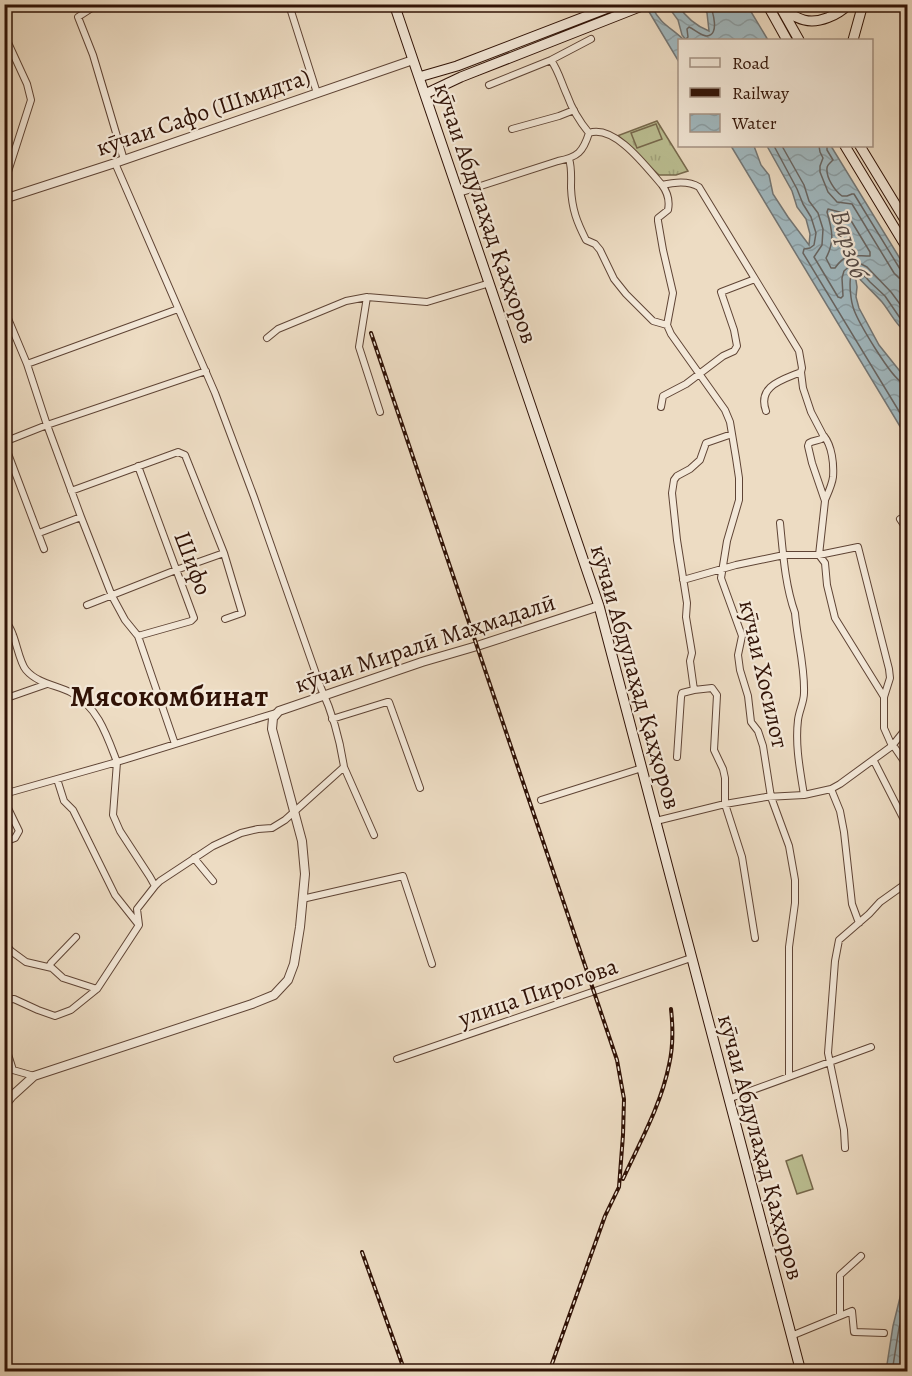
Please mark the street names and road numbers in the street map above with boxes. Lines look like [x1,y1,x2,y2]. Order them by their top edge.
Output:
street label: кӯчаи Сафо (Шмидта) [92,60,314,164]
street label: кӯчаи Абдулаҳад Қаҳҳоров [426,78,546,348]
street label: Шифо [166,526,220,600]
street label: кӯчаи Абдулаҳад Қаҳҳоров [583,541,689,813]
street label: кӯчаи Миралӣ Маҳмадалӣ [291,586,559,700]
street label: кӯчаи Хосилот [731,597,797,752]
street label: улица Пирогова [453,950,622,1035]
street label: кӯчаи Абдулаҳад Қаҳҳоров [710,1011,812,1283]

